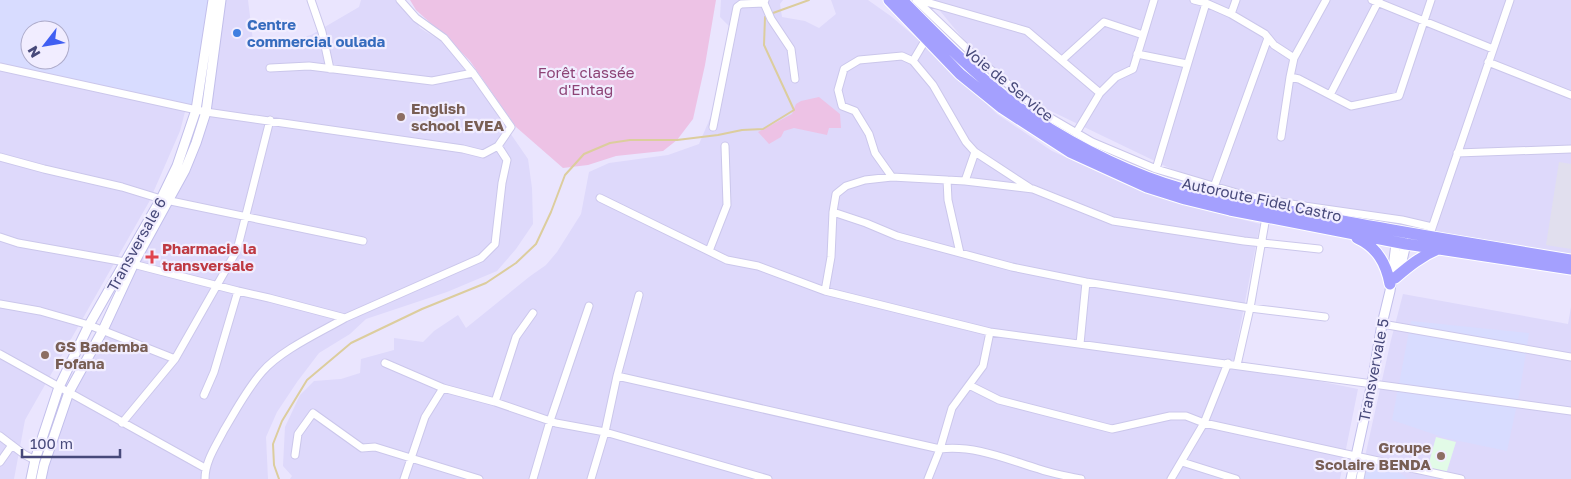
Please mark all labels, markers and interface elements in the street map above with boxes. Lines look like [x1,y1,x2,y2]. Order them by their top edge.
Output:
place label: Centre commercial oulada [247,15,385,50]
north arrow [20,20,70,70]
marker: Centre commercial oulada [231,27,243,39]
street label: Voie de Service [961,41,1058,125]
text: N [23,43,43,61]
park label: Forêt classée d'Entag [538,63,635,98]
place label: English school EVEA [411,99,505,134]
marker: English school EVEA [395,111,407,123]
street label: Autoroute Fidel Castro [1181,173,1343,225]
street label: Transversale 6 [103,194,169,294]
place label: Pharmacie la transversale [162,239,257,274]
marker: Pharmacie la transversale [146,251,158,263]
street label: Transvervale 5 [1354,317,1392,423]
place label: GS Bademba Fofana [55,337,149,372]
marker: GS Bademba Fofana [39,349,51,361]
scale bar [22,426,120,458]
text: 100 m [30,434,73,452]
place label: Groupe Scolaire BENDA [1315,438,1431,473]
marker: Groupe Scolaire BENDA [1435,450,1447,462]

